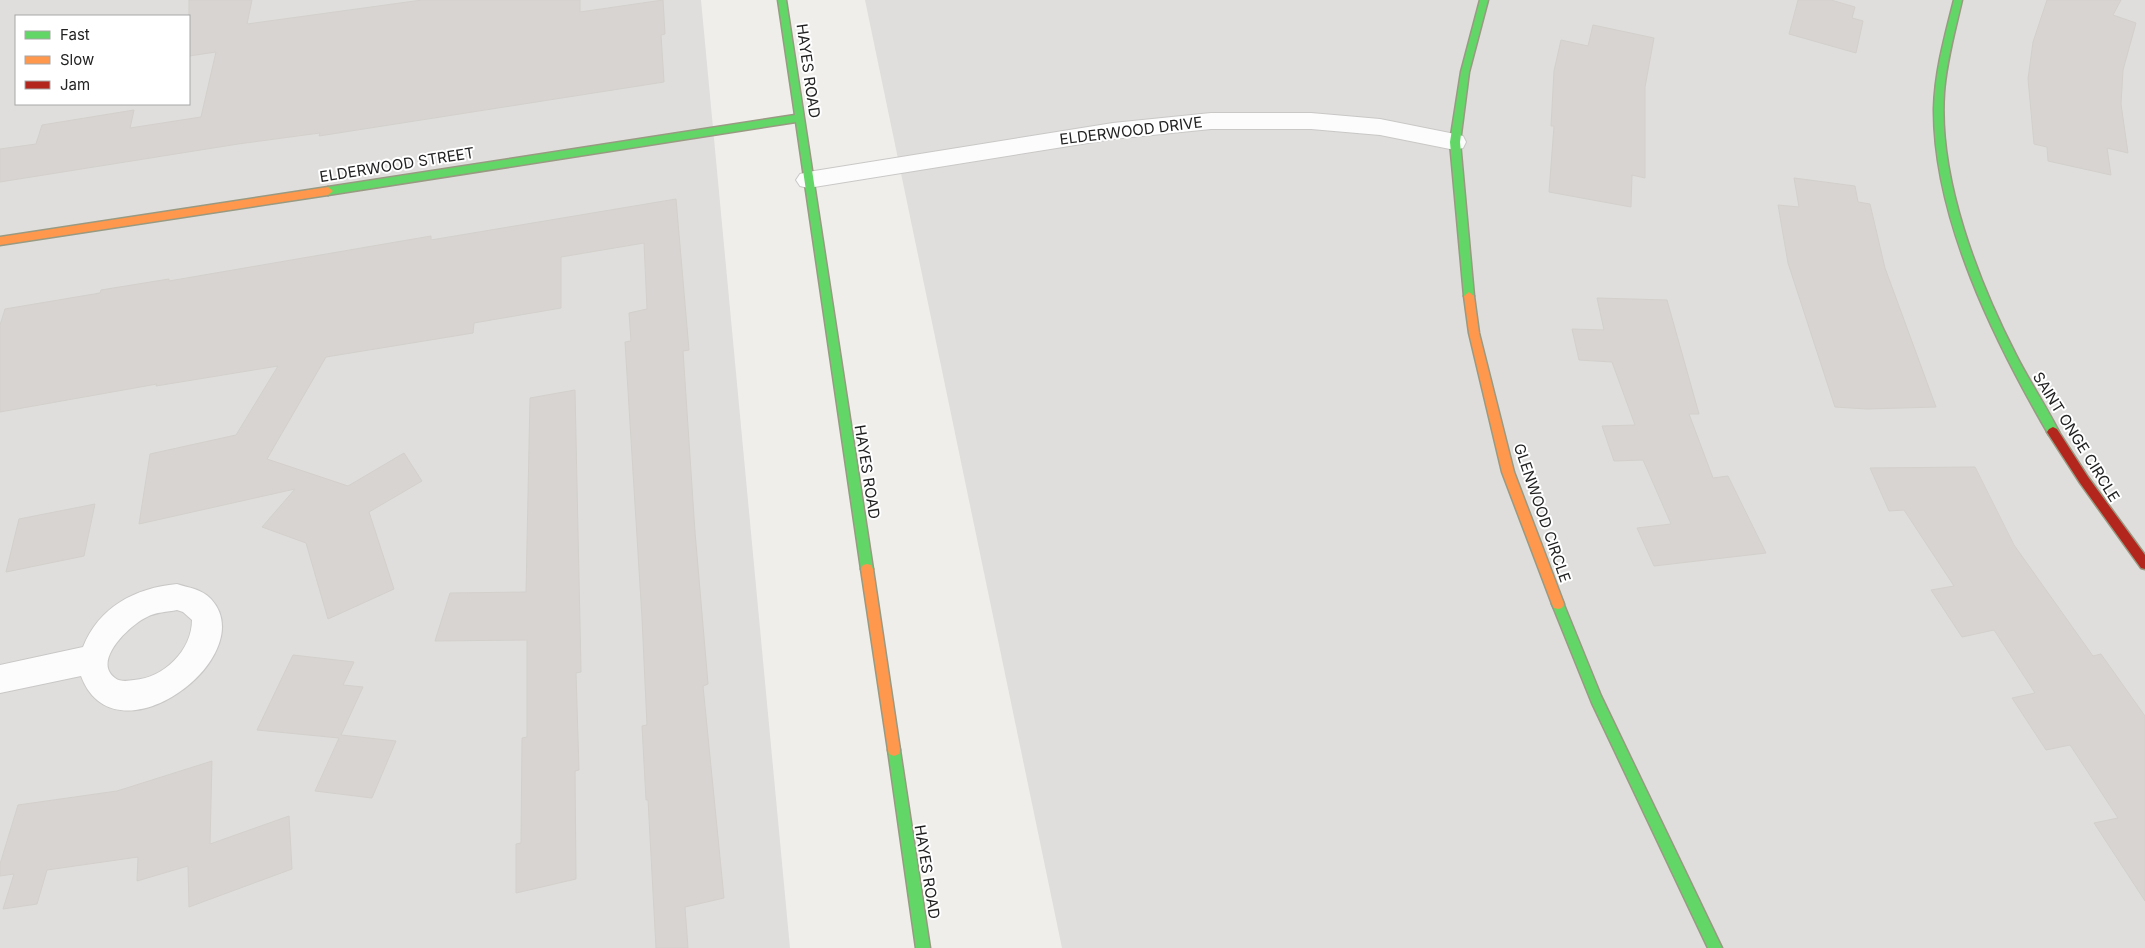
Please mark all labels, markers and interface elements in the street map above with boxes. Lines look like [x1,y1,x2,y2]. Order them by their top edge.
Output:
legend [15,15,190,105]
street label: HAYES ROAD [792,22,825,119]
text: Fast [60,25,90,44]
text: Slow [60,50,94,69]
text: Jam [60,75,90,94]
street label: ELDERWOOD DRIVE [1058,112,1203,149]
street label: ELDERWOOD STREET [318,143,476,186]
street label: SAINT ONGE CIRCLE [2029,368,2124,505]
street label: HAYES ROAD [851,423,884,520]
street label: GLENWOOD CIRCLE [1510,441,1575,585]
street label: HAYES ROAD [911,823,944,920]

